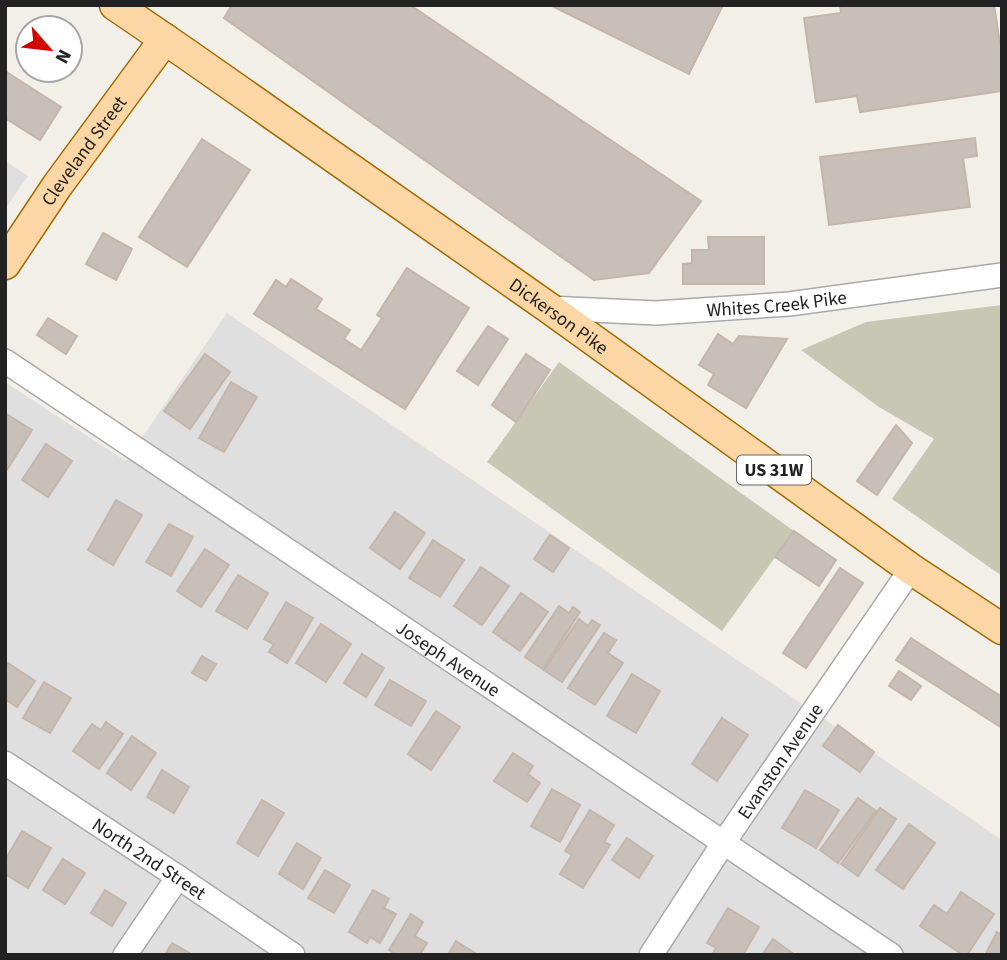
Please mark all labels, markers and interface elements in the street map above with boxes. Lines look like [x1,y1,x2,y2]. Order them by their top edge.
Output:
north arrow [14,14,84,84]
text: N [48,44,78,68]
street label: Cleveland Street [35,90,134,212]
street label: Dickerson Pike [503,272,614,362]
street label: Whites Creek Pike [706,284,848,325]
road number: US 31W [737,456,811,484]
street label: Joseph Avenue [390,615,505,704]
street label: Evanston Avenue [732,698,830,825]
street label: North 2nd Street [86,812,211,907]

